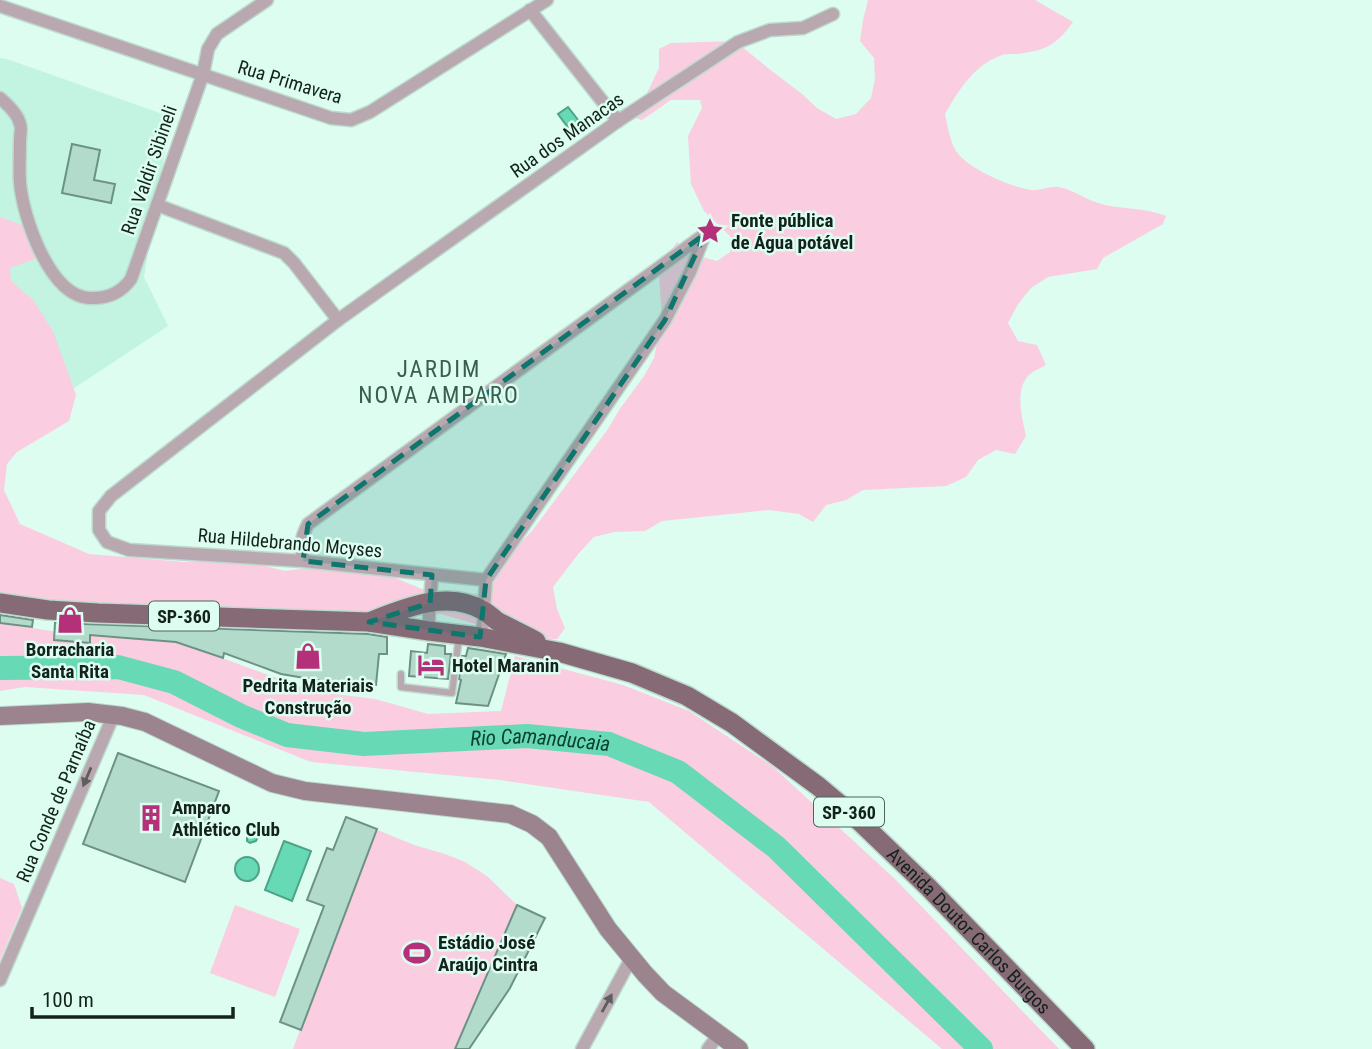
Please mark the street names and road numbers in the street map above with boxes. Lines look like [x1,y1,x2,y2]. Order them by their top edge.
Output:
street label: Rua Primavera [235,55,345,109]
street label: Rua dos Manacas [506,87,628,183]
street label: Rua Valdir Sibineli [116,102,182,238]
street label: Rua Hildebrando Mcyses [197,523,383,563]
road number: SP-360 [149,602,219,630]
street label: Rua Conde de Parnaíba [11,716,101,886]
road number: SP-360 [814,798,884,826]
street label: Avenida Doutor Carlos Burgos [882,842,1056,1018]

